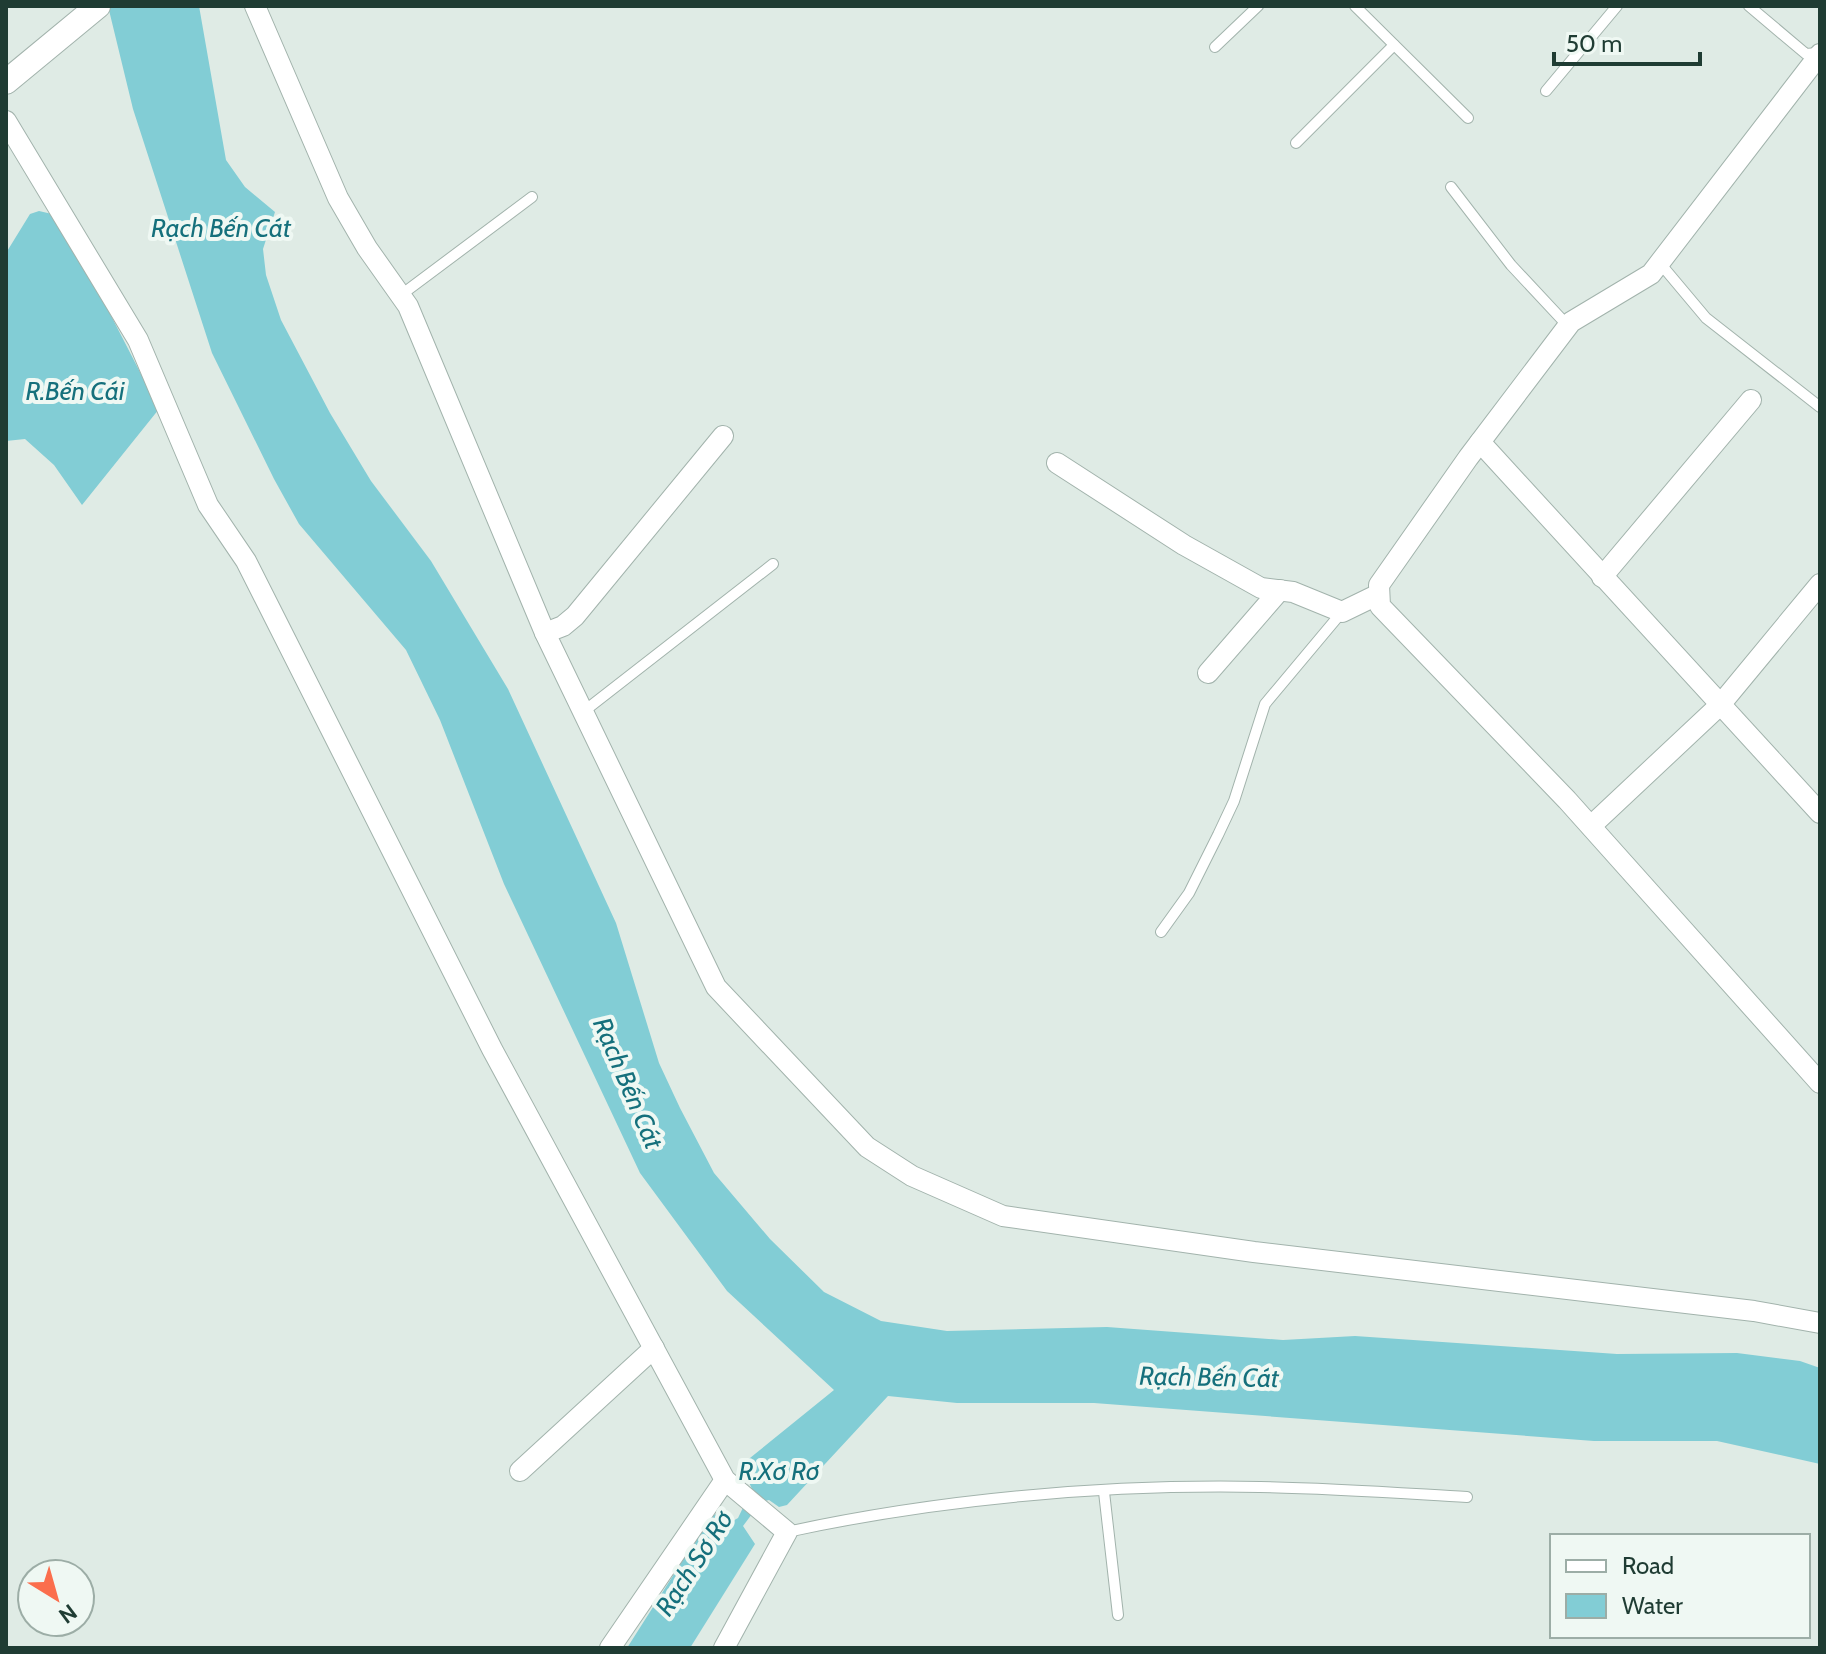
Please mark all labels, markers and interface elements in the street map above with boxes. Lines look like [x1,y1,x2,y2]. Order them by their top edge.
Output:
scale bar [1554,16,1700,66]
text: 50 m [1566,29,1622,58]
water label: Rạch Bến Cát [151,212,292,244]
water label: R.Bến Cái [25,375,125,407]
water label: Rạch Bến Cát [586,1012,670,1155]
water label: Rạch Bến Cát [1139,1360,1280,1394]
water label: R.Xơ Rơ [739,1455,820,1487]
water label: Rạch Sơ Rơ [648,1504,740,1621]
legend [1550,1534,1810,1638]
text: Road [1622,1551,1674,1580]
north arrow [16,1558,96,1638]
text: Water [1622,1591,1683,1620]
text: N [53,1598,82,1629]

